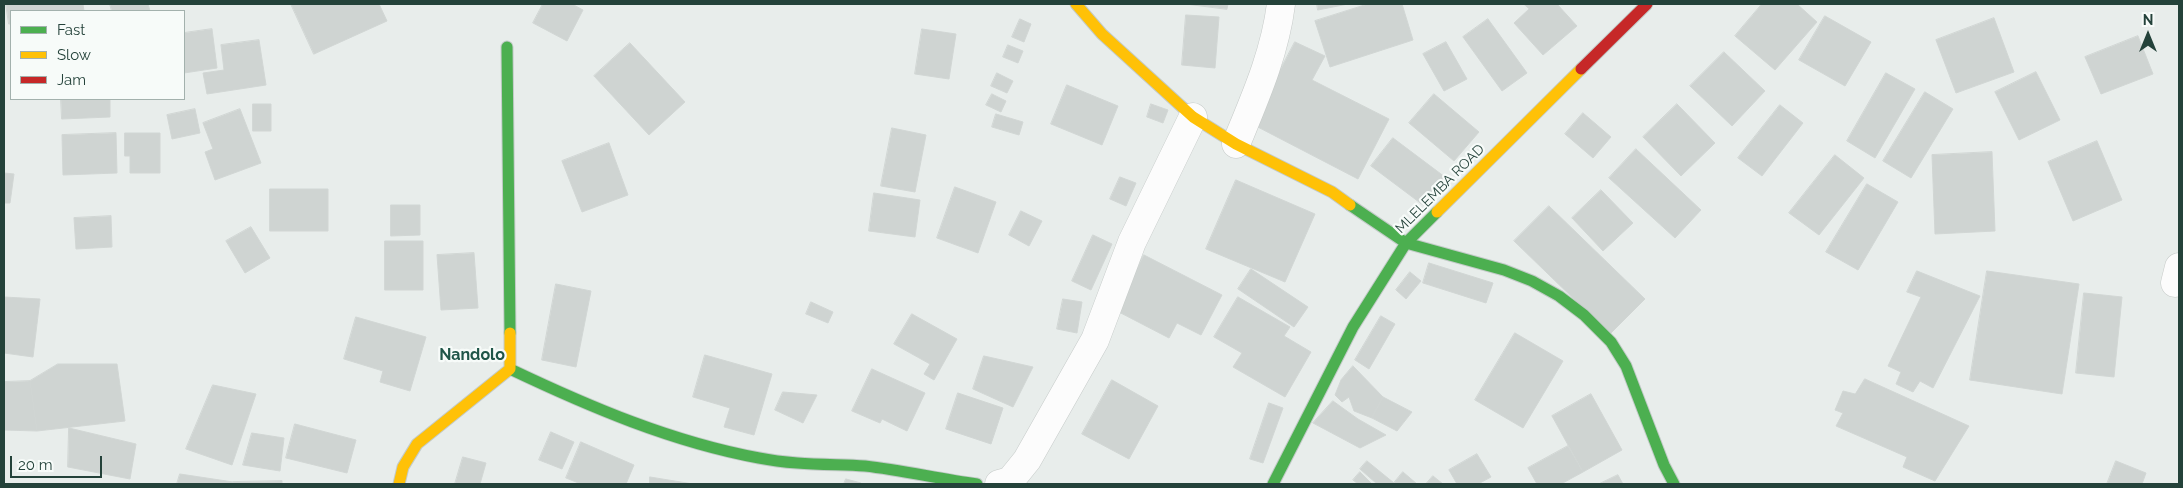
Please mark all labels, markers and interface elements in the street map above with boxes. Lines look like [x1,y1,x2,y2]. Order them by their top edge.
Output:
legend [10,10,185,100]
north arrow [2123,10,2173,60]
text: N [2143,12,2153,28]
text: Fast [57,21,85,39]
text: Slow [57,46,91,64]
text: Jam [57,71,86,89]
street label: MLELEMBA ROAD [1392,141,1488,237]
district label: Nandolo [439,345,505,365]
scale bar [12,446,105,478]
text: 20 m [18,456,53,474]

